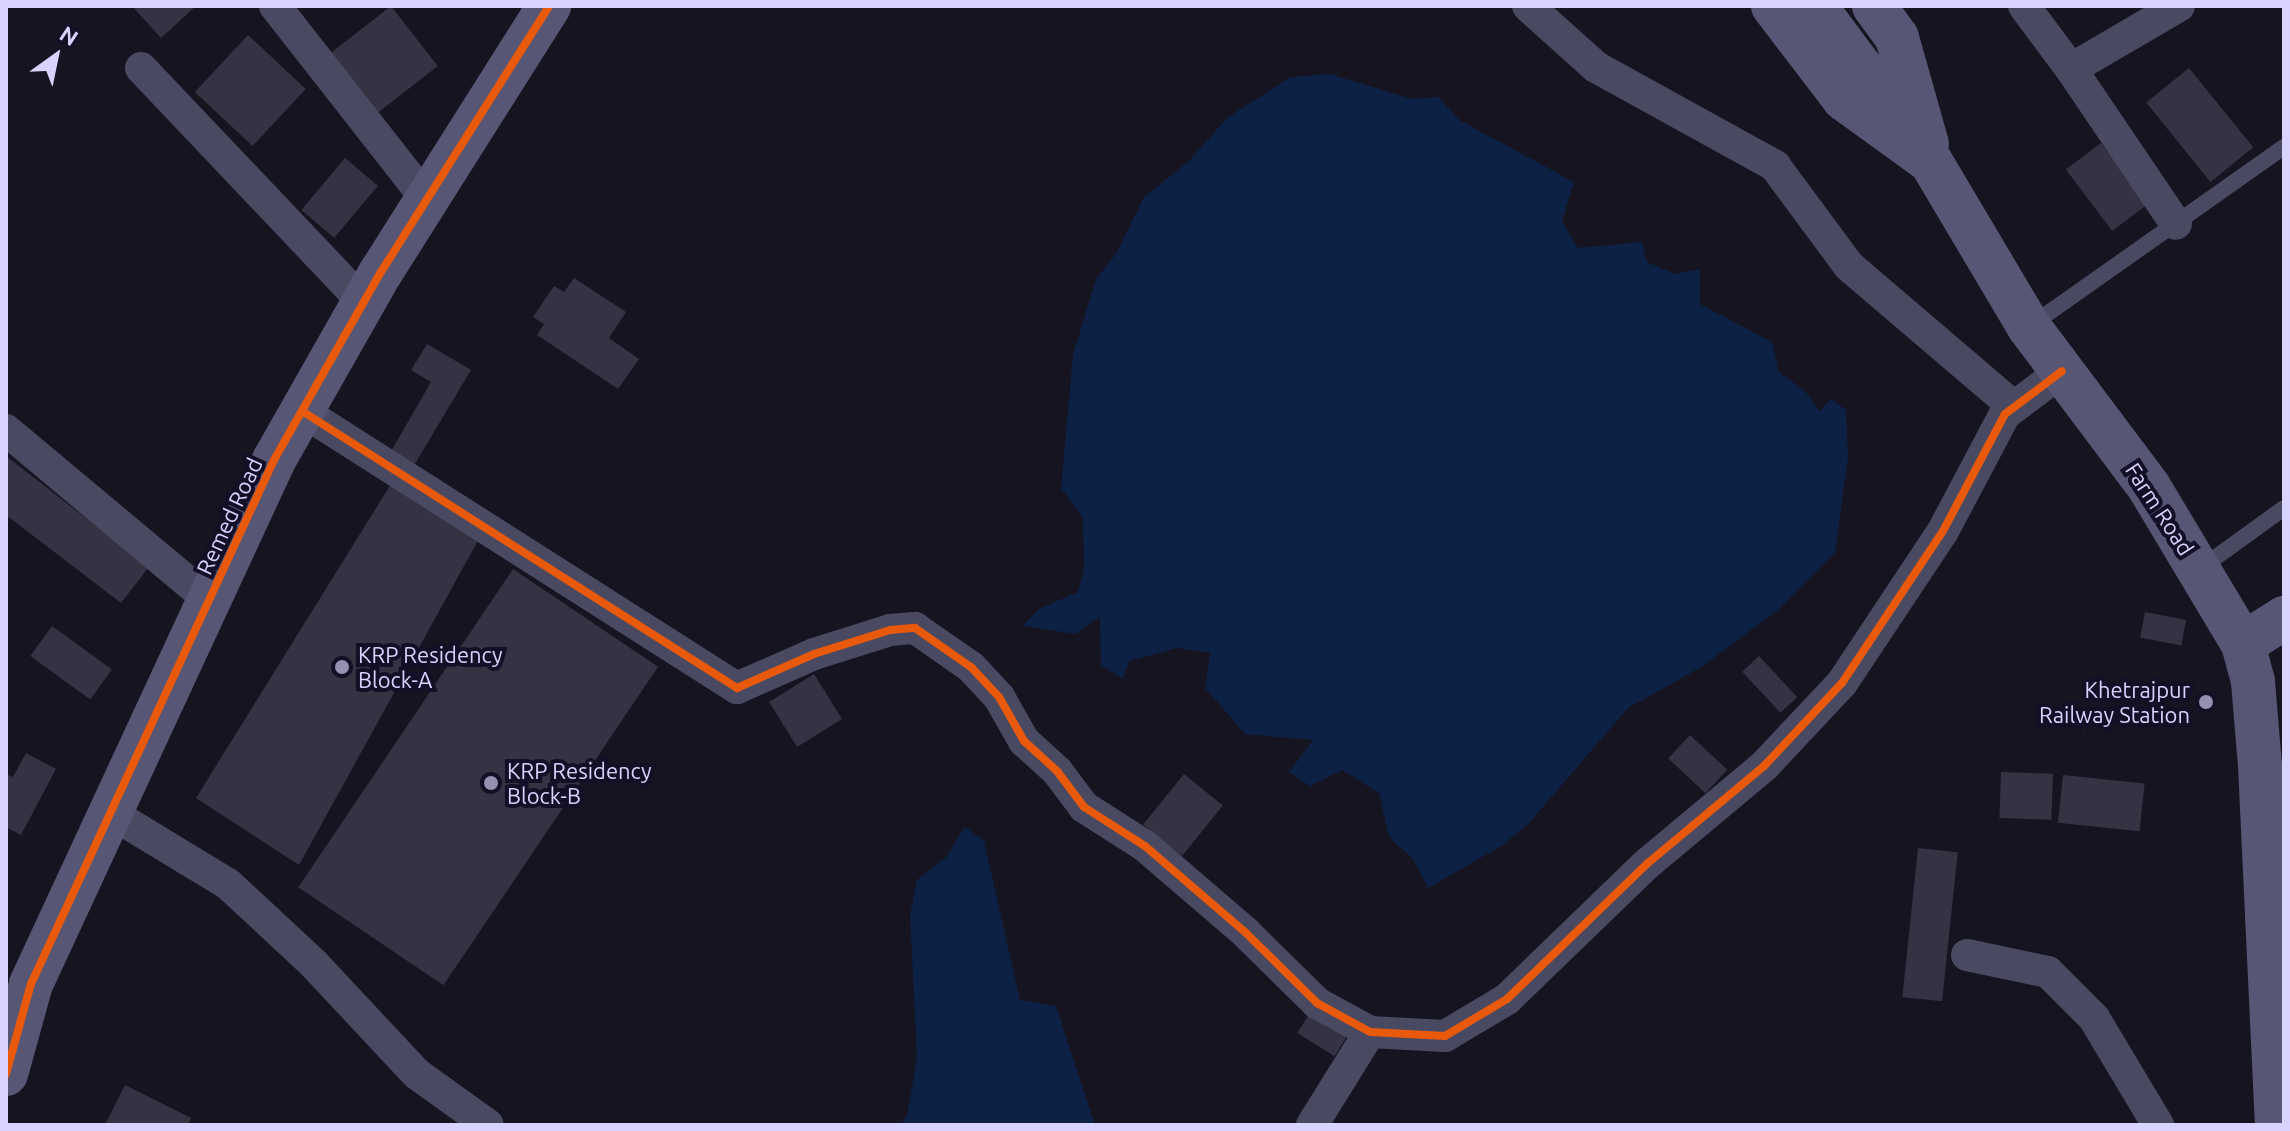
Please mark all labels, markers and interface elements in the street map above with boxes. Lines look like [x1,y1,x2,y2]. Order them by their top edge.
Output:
north arrow [16,16,96,96]
text: N [56,20,83,50]
street label: Remed Road [191,454,267,578]
street label: Farm Road [2120,458,2200,560]
place label: KRP Residency Block-A [358,641,503,692]
marker: KRP Residency Block-A [333,658,351,676]
place label: Khetrajpur Railway Station [2039,676,2190,728]
marker: Khetrajpur Railway Station [2197,693,2215,711]
place label: KRP Residency Block-B [507,757,652,808]
marker: KRP Residency Block-B [482,774,500,792]

